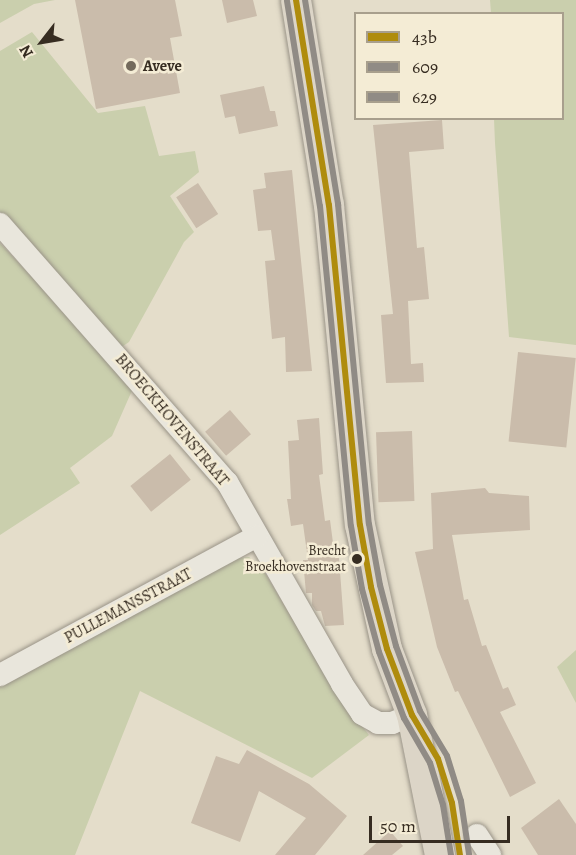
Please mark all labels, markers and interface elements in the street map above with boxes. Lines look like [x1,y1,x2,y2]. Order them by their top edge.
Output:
north arrow [12,12,72,72]
legend [354,12,564,120]
text: 43b [412,25,437,49]
text: N [14,41,39,62]
text: 609 [412,55,438,79]
place label: Aveve [143,56,182,76]
marker: Aveve [124,59,138,73]
text: 629 [412,85,437,109]
street label: BROECKHOVENSTRAAT [111,350,233,490]
place label: Brecht Broekhovenstraat [245,543,346,576]
marker: Brecht Broekhovenstraat [351,553,363,565]
street label: PULLEMANSSTRAAT [61,564,195,648]
scale bar [372,804,513,842]
text: 50 m [380,814,416,838]

